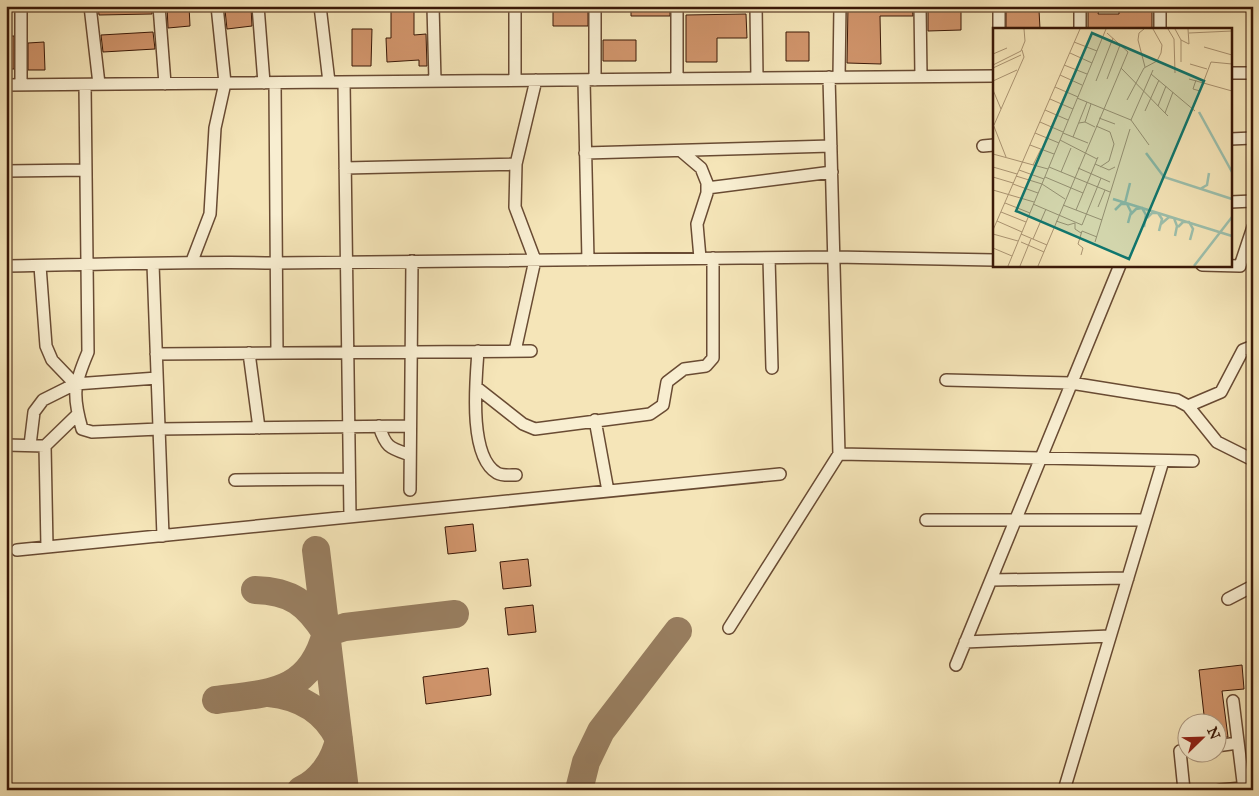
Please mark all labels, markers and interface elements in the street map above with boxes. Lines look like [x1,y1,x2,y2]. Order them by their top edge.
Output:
inset map [993,28,1232,266]
north arrow [1176,714,1226,764]
text: N [1203,724,1224,742]

